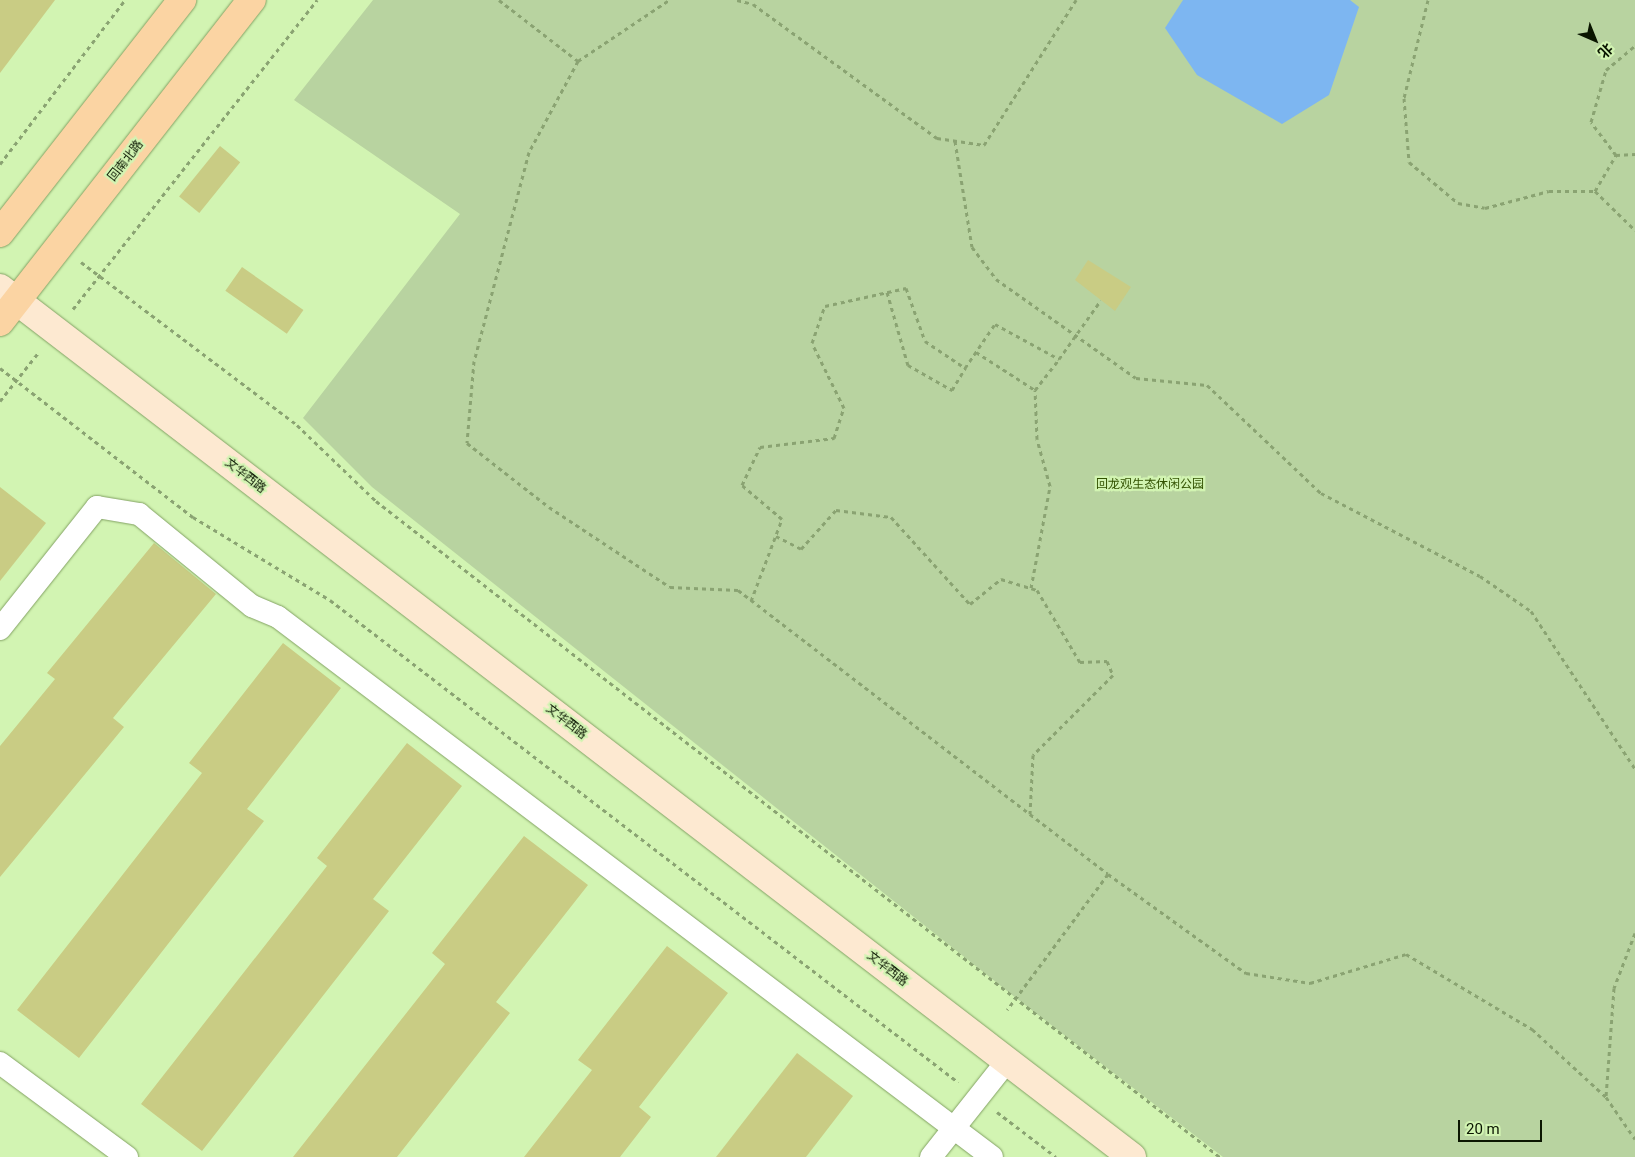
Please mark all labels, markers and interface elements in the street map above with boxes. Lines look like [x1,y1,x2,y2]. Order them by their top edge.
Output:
north arrow [1570,15,1620,65]
text: 北 [1595,40,1616,61]
street label: 回南北路 [106,138,146,184]
street label: 文华西路 [222,456,268,496]
park label: 回龙观生态休闲公园 [1096,478,1204,492]
street label: 文华西路 [543,702,589,742]
street label: 文华西路 [864,949,910,989]
scale bar [1460,1110,1544,1142]
text: 20 m [1466,1120,1500,1138]

